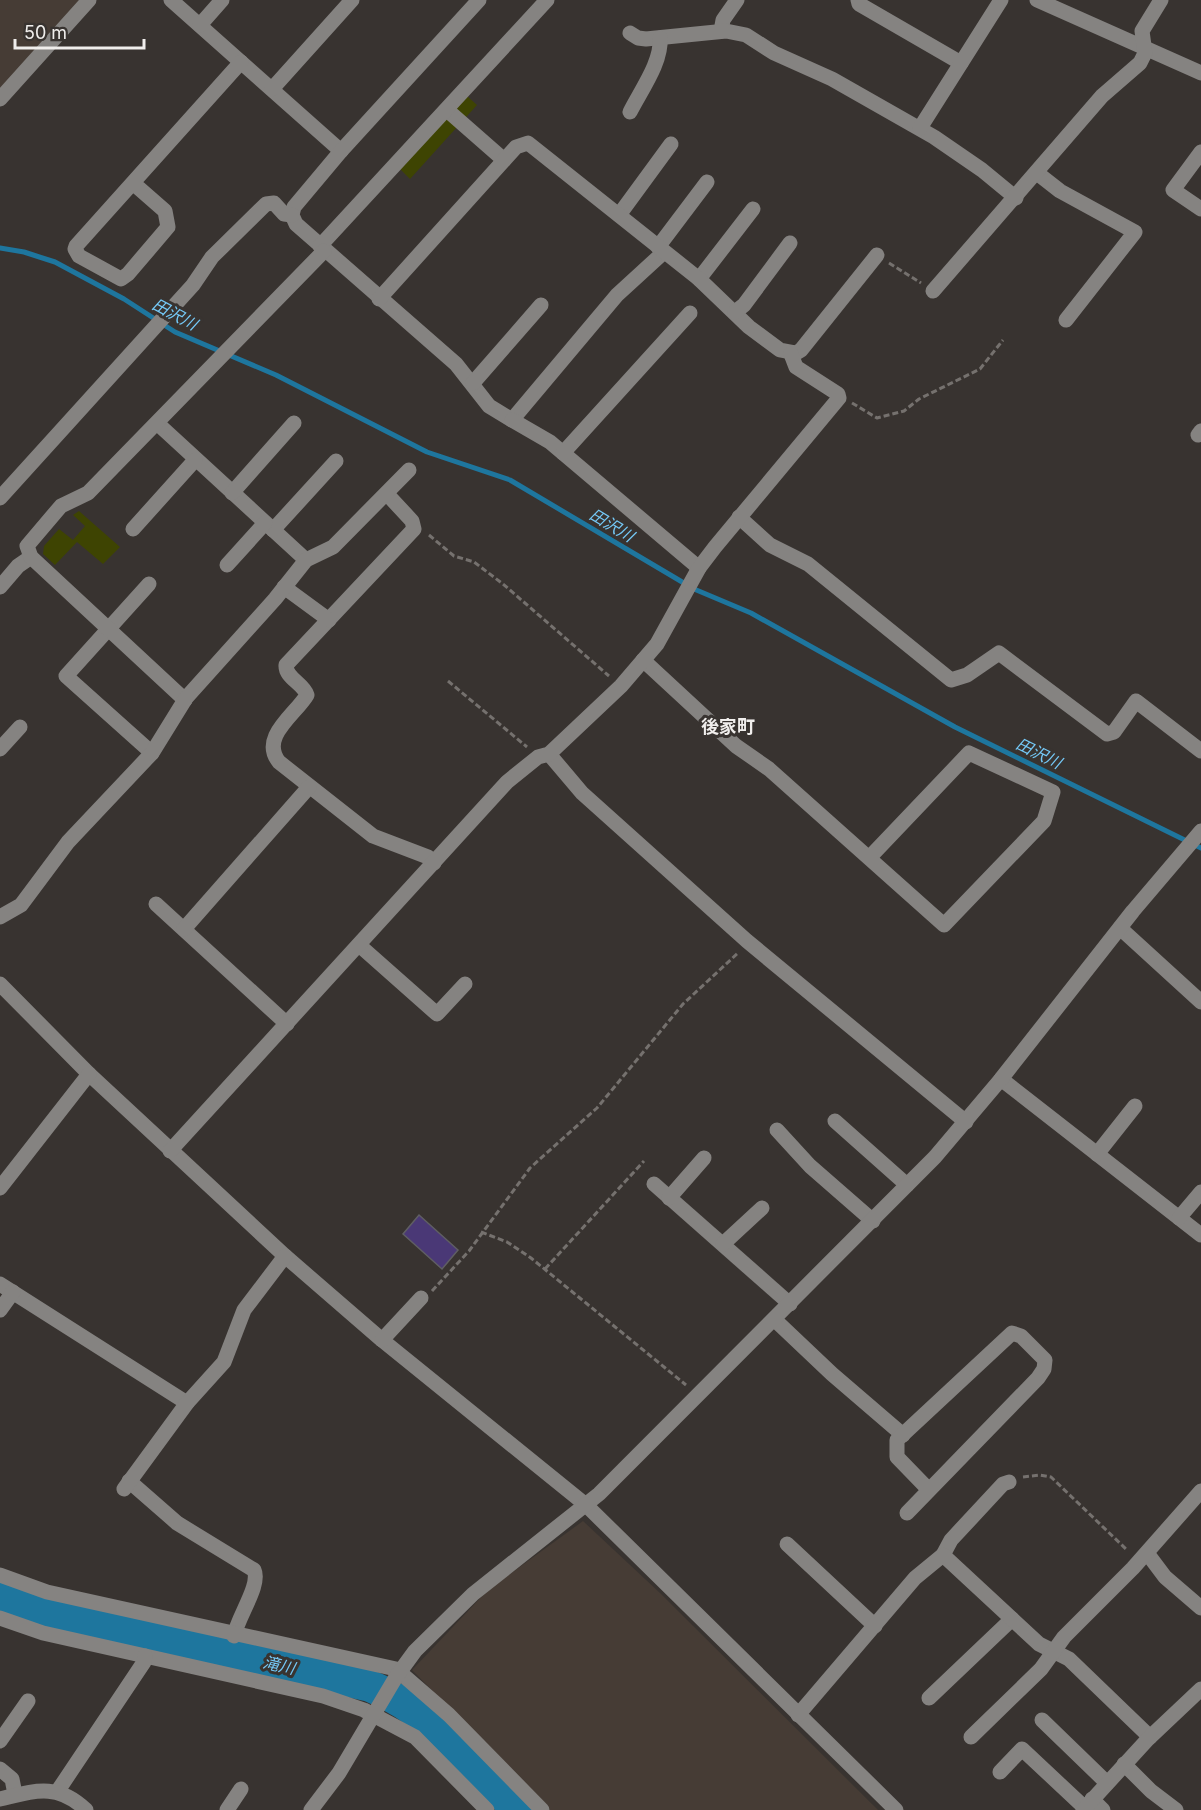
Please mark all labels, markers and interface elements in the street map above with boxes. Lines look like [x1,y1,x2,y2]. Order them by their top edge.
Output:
scale bar [15,12,144,50]
text: 50 m [24,22,67,43]
water label: 田沢川 [149,294,203,335]
water label: 田沢川 [586,504,639,547]
district label: 後家町 [701,716,755,737]
water label: 田沢川 [1013,733,1067,773]
water label: 滝川 [261,1652,299,1679]

